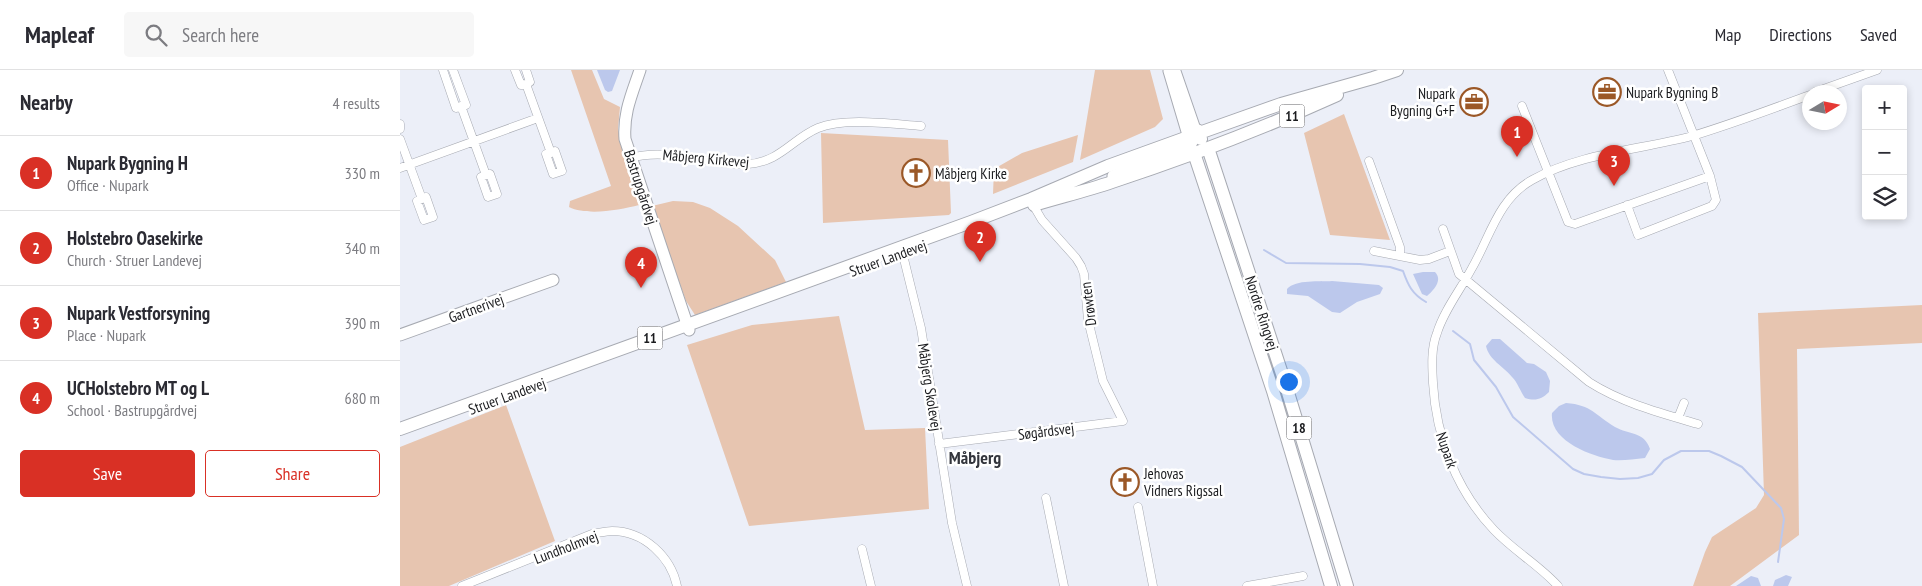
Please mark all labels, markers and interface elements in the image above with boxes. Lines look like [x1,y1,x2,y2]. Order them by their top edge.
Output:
search box [124,12,474,57]
text: Mapleaf [25,19,94,50]
icon: search [142,21,170,49]
text: Search here [182,23,259,47]
text: Map [1715,23,1741,46]
text: Directions [1769,23,1832,46]
text: Saved [1860,23,1897,46]
office icon: Nupark Bygning B [1592,77,1622,107]
place label: Nupark Bygning B [1626,83,1718,102]
place label: Nupark Bygning G+F [1390,84,1455,120]
north arrow [1802,85,1847,130]
map controls [1862,85,1907,220]
button: + [1862,85,1907,130]
office icon: Nupark Bygning G+F [1459,87,1489,117]
text: Nearby [20,89,73,116]
text: 4 results [333,93,380,113]
road number: 11 [1280,104,1304,128]
pin: 1 [1501,116,1533,157]
button: − [1862,130,1907,175]
street label: Måbjerg Kirkevej [662,145,750,171]
pin: 3 [1598,145,1630,186]
street label: Bastrupgårdvej [620,147,662,227]
text: Nupark Bygning H [67,151,188,175]
church icon: Måbjerg Kirke [901,158,931,188]
text: 1 [32,163,40,183]
text: 330 m [345,163,380,183]
place label: Måbjerg Kirke [935,164,1007,183]
text: Office · Nupark [67,175,149,195]
button: layers [1862,175,1907,220]
pin: 2 [964,221,996,262]
text: Holstebro Oasekirke [67,226,203,250]
street label: Struer Landevej [847,235,929,281]
text: 2 [32,238,40,258]
text: 340 m [345,238,380,258]
pin: 4 [625,247,657,288]
text: Church · Struer Landevej [67,250,202,270]
street label: Nordre Ringvej [1241,273,1283,353]
street label: Drøwten [1076,281,1100,327]
street label: Gartnerivej [446,289,506,327]
text: Nupark Vestforsyning [67,301,210,325]
text: 3 [32,313,40,333]
text: 390 m [345,313,380,333]
text: Place · Nupark [67,325,146,345]
road number: 11 [638,326,662,350]
street label: Måbjerg Skolevej [914,342,946,432]
your location [1276,369,1302,395]
street label: Struer Landevej [466,373,548,419]
text: UCHolstebro MT og L [67,376,209,400]
text: 4 [32,388,40,408]
text: 680 m [345,388,380,408]
text: School · Bastrupgårdvej [67,400,197,420]
road number: 18 [1286,416,1312,439]
street label: Søgårdsvej [1017,418,1075,444]
street label: Nupark [1432,429,1462,471]
district label: Måbjerg [949,446,1001,469]
button: Save [20,450,195,497]
button: Share [205,450,380,497]
place label: Jehovas Vidners Rigssal [1143,464,1223,500]
church icon: Jehovas Vidners Rigssal [1110,467,1140,497]
street label: Lundholmvej [531,526,601,568]

